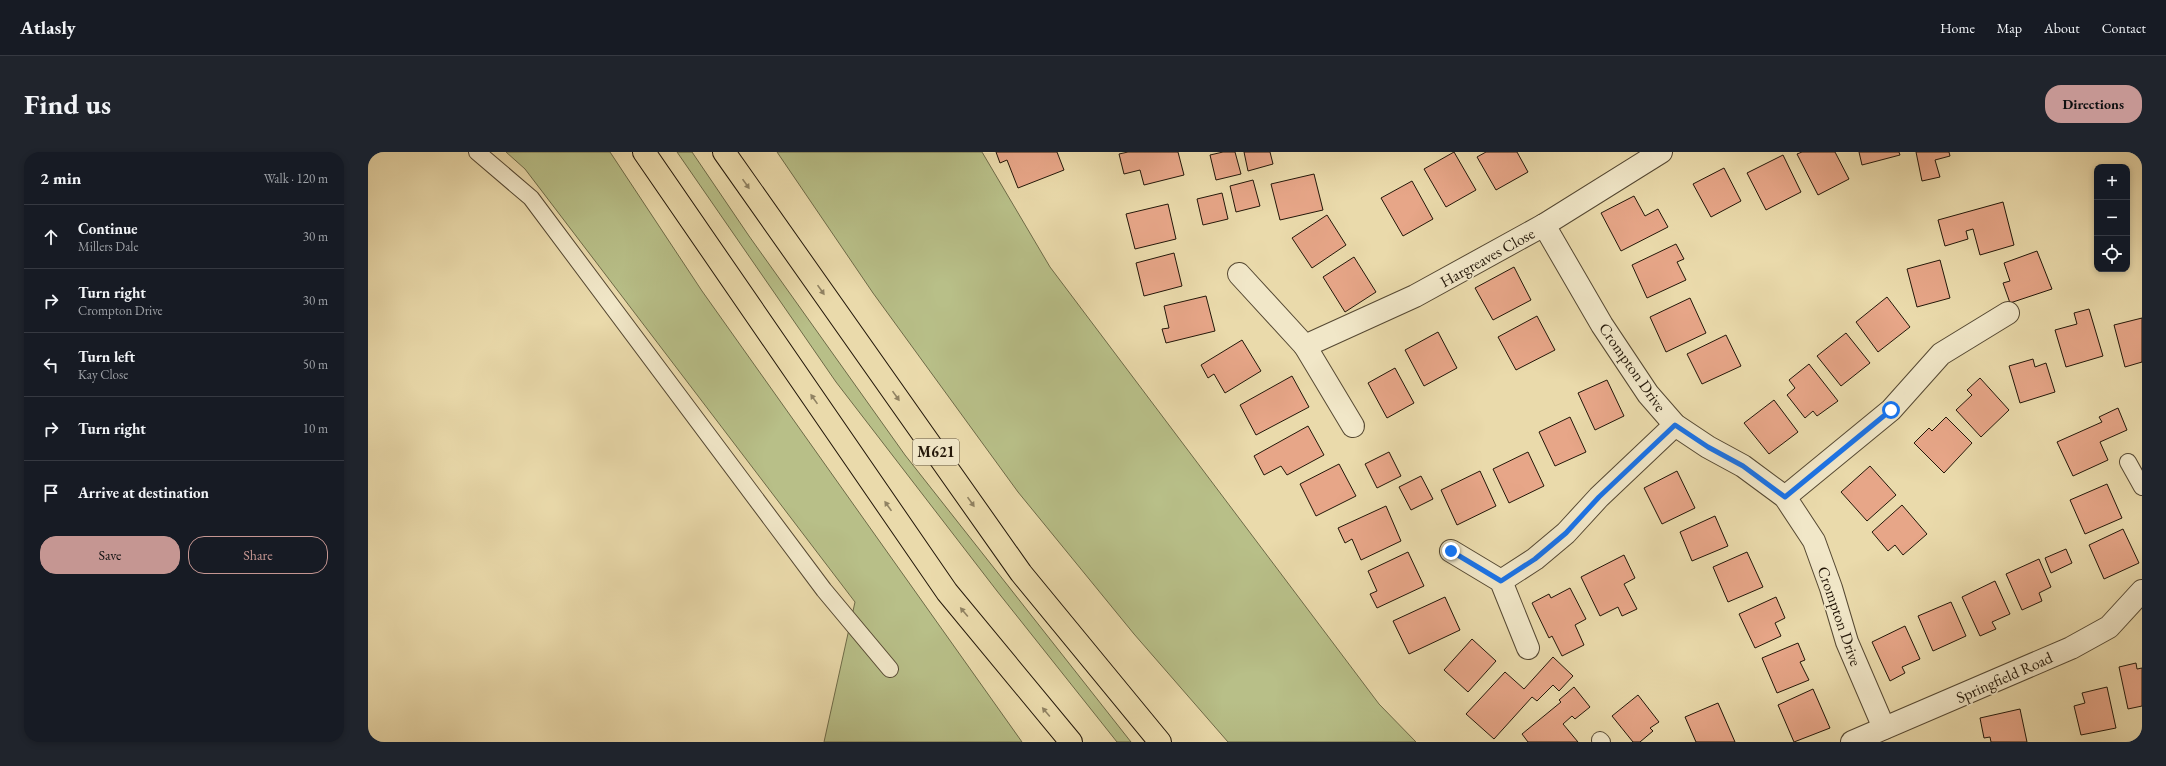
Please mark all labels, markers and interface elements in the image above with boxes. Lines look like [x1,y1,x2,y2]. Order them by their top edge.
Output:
text: Atlasly [20,15,76,40]
text: Home [1940,19,1975,37]
text: Map [1997,19,2022,37]
text: About [2044,19,2080,37]
text: Contact [2102,19,2146,37]
button: Directions [2045,85,2142,123]
text: Find us [24,86,111,122]
map controls [2094,164,2130,272]
button: + [2094,164,2130,200]
text: 2 min [40,167,81,189]
text: Walk · 120 m [264,170,328,187]
one-way arrow [742,179,750,189]
button: − [2094,200,2130,236]
text: Continue [78,219,138,238]
street label: Hargreaves Close [1436,223,1538,292]
icon: ahead [40,226,62,248]
text: 30 m [303,228,328,245]
button: locate [2094,236,2130,272]
text: Millers Dale [78,238,139,255]
text: Turn right [78,283,146,302]
one-way arrow [817,285,825,295]
icon: right [40,290,62,312]
text: 30 m [303,292,328,309]
text: Crompton Drive [78,302,163,319]
street label: Crompton Drive [1594,319,1671,416]
text: Turn left [78,347,135,366]
icon: left [40,354,62,376]
text: 50 m [303,356,328,373]
text: Kay Close [78,366,128,383]
one-way arrow [892,391,900,401]
one-way arrow [810,394,818,404]
route start [1882,401,1900,419]
icon: right [40,418,62,440]
text: Turn right [78,419,146,438]
text: 10 m [303,420,328,437]
road number: M621 [913,439,959,465]
icon: arrive [40,482,62,504]
text: Arrive at destination [78,483,209,502]
one-way arrow [967,497,975,508]
one-way arrow [884,501,892,511]
button: Save [40,536,180,574]
button: Share [188,536,328,574]
route end [1442,542,1460,560]
street label: Crompton Drive [1813,564,1866,669]
one-way arrow [959,606,968,617]
street label: Springfield Road [1953,646,2057,708]
one-way arrow [1042,707,1051,717]

